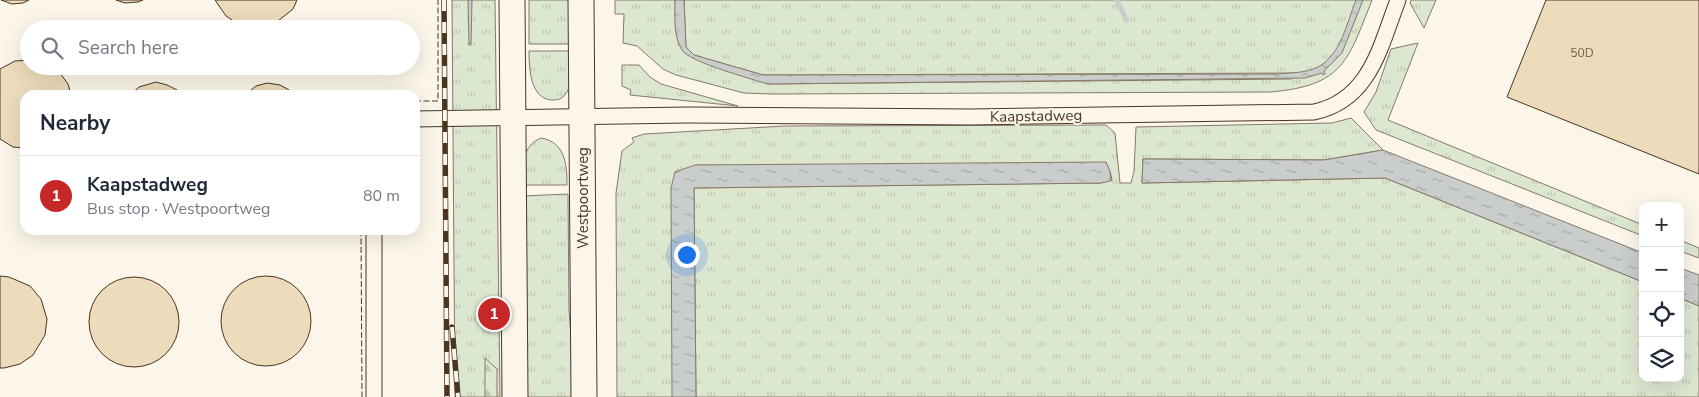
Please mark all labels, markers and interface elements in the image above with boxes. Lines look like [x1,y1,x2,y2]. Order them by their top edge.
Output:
search box [20,20,420,75]
icon: search [38,34,66,62]
text: Search here [78,35,179,61]
house number: 50D [1570,45,1594,61]
street label: Kaapstadweg [990,105,1082,127]
text: Nearby [40,109,110,137]
street label: Westpoortweg [573,147,593,249]
text: Kaapstadweg [87,172,208,198]
text: 1 [51,185,61,207]
text: 80 m [363,185,400,207]
text: Bus stop · Westpoortweg [87,198,270,220]
map controls [1639,202,1684,382]
button: + [1639,202,1684,247]
your location [674,242,700,268]
button: − [1639,247,1684,292]
button: locate [1639,292,1684,337]
pin: 1 [478,295,510,333]
button: layers [1639,337,1684,382]

